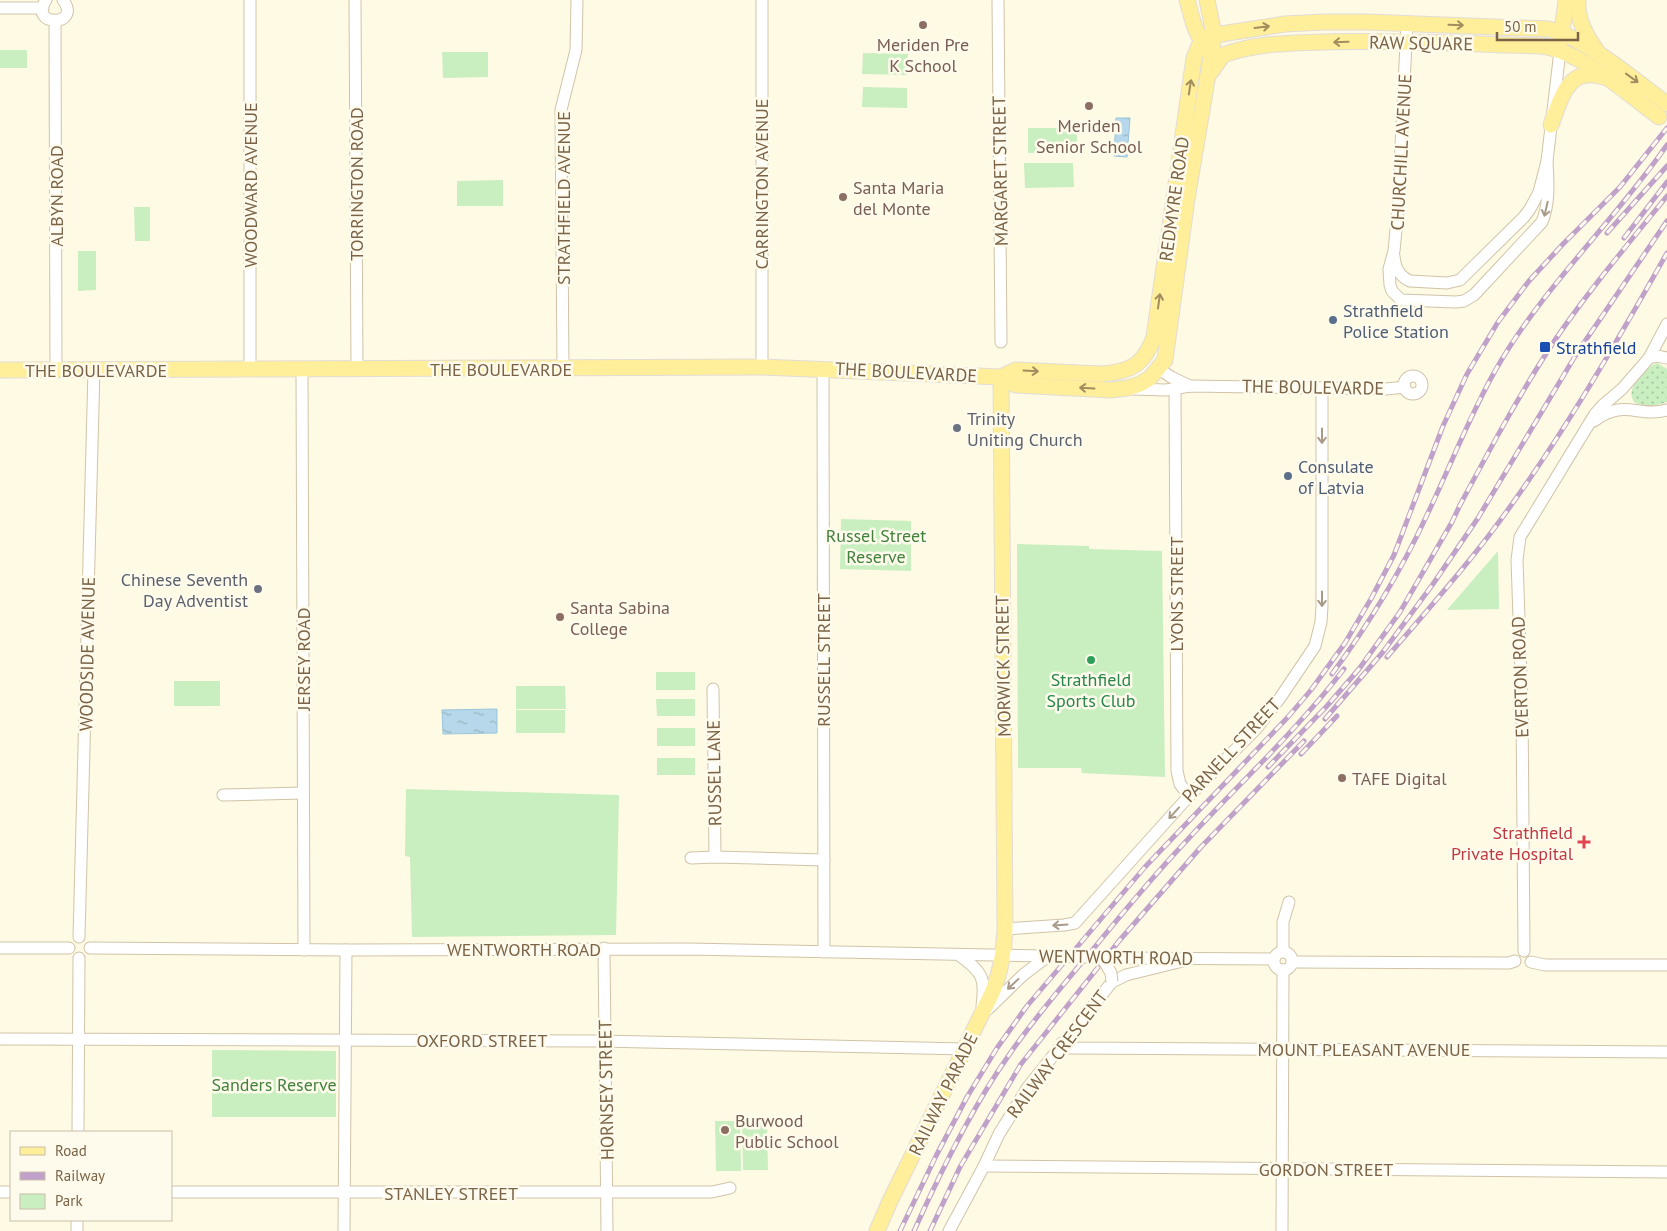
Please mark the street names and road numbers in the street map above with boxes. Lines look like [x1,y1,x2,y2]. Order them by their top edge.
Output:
street label: RAW SQUARE [1369,31,1473,55]
street label: CHURCHILL AVENUE [1385,73,1417,231]
street label: MARGARET STREET [987,96,1013,246]
street label: CARRINGTON AVENUE [750,99,773,269]
street label: WOODWARD AVENUE [239,102,262,268]
street label: TORRINGTON ROAD [345,107,368,261]
street label: STRATHFIELD AVENUE [552,111,575,285]
street label: REDMYRE ROAD [1154,135,1194,263]
street label: ALBYN ROAD [45,145,68,247]
street label: THE BOULEVARDE [834,357,978,387]
street label: THE BOULEVARDE [430,358,572,381]
street label: THE BOULEVARDE [25,359,167,382]
street label: THE BOULEVARDE [1242,374,1384,400]
street label: LYONS STREET [1165,536,1188,652]
street label: WOODSIDE AVENUE [74,577,100,731]
street label: RUSSELL STREET [812,593,835,727]
street label: MORWICK STREET [990,595,1016,737]
street label: JERSEY ROAD [292,607,315,712]
street label: EVERTON ROAD [1506,616,1534,738]
street label: PARNELL STREET [1177,693,1285,807]
street label: RUSSEL LANE [702,720,726,826]
street label: WENTWORTH ROAD [447,938,601,961]
street label: WENTWORTH ROAD [1039,944,1193,970]
street label: RAILWAY CRESCENT [1001,985,1113,1123]
street label: HORNSEY STREET [593,1020,619,1160]
street label: OXFORD STREET [416,1029,548,1052]
street label: RAILWAY PARADE [903,1029,983,1159]
street label: MOUNT PLEASANT AVENUE [1258,1038,1470,1061]
street label: GORDON STREET [1259,1158,1393,1181]
street label: STANLEY STREET [384,1182,518,1205]

